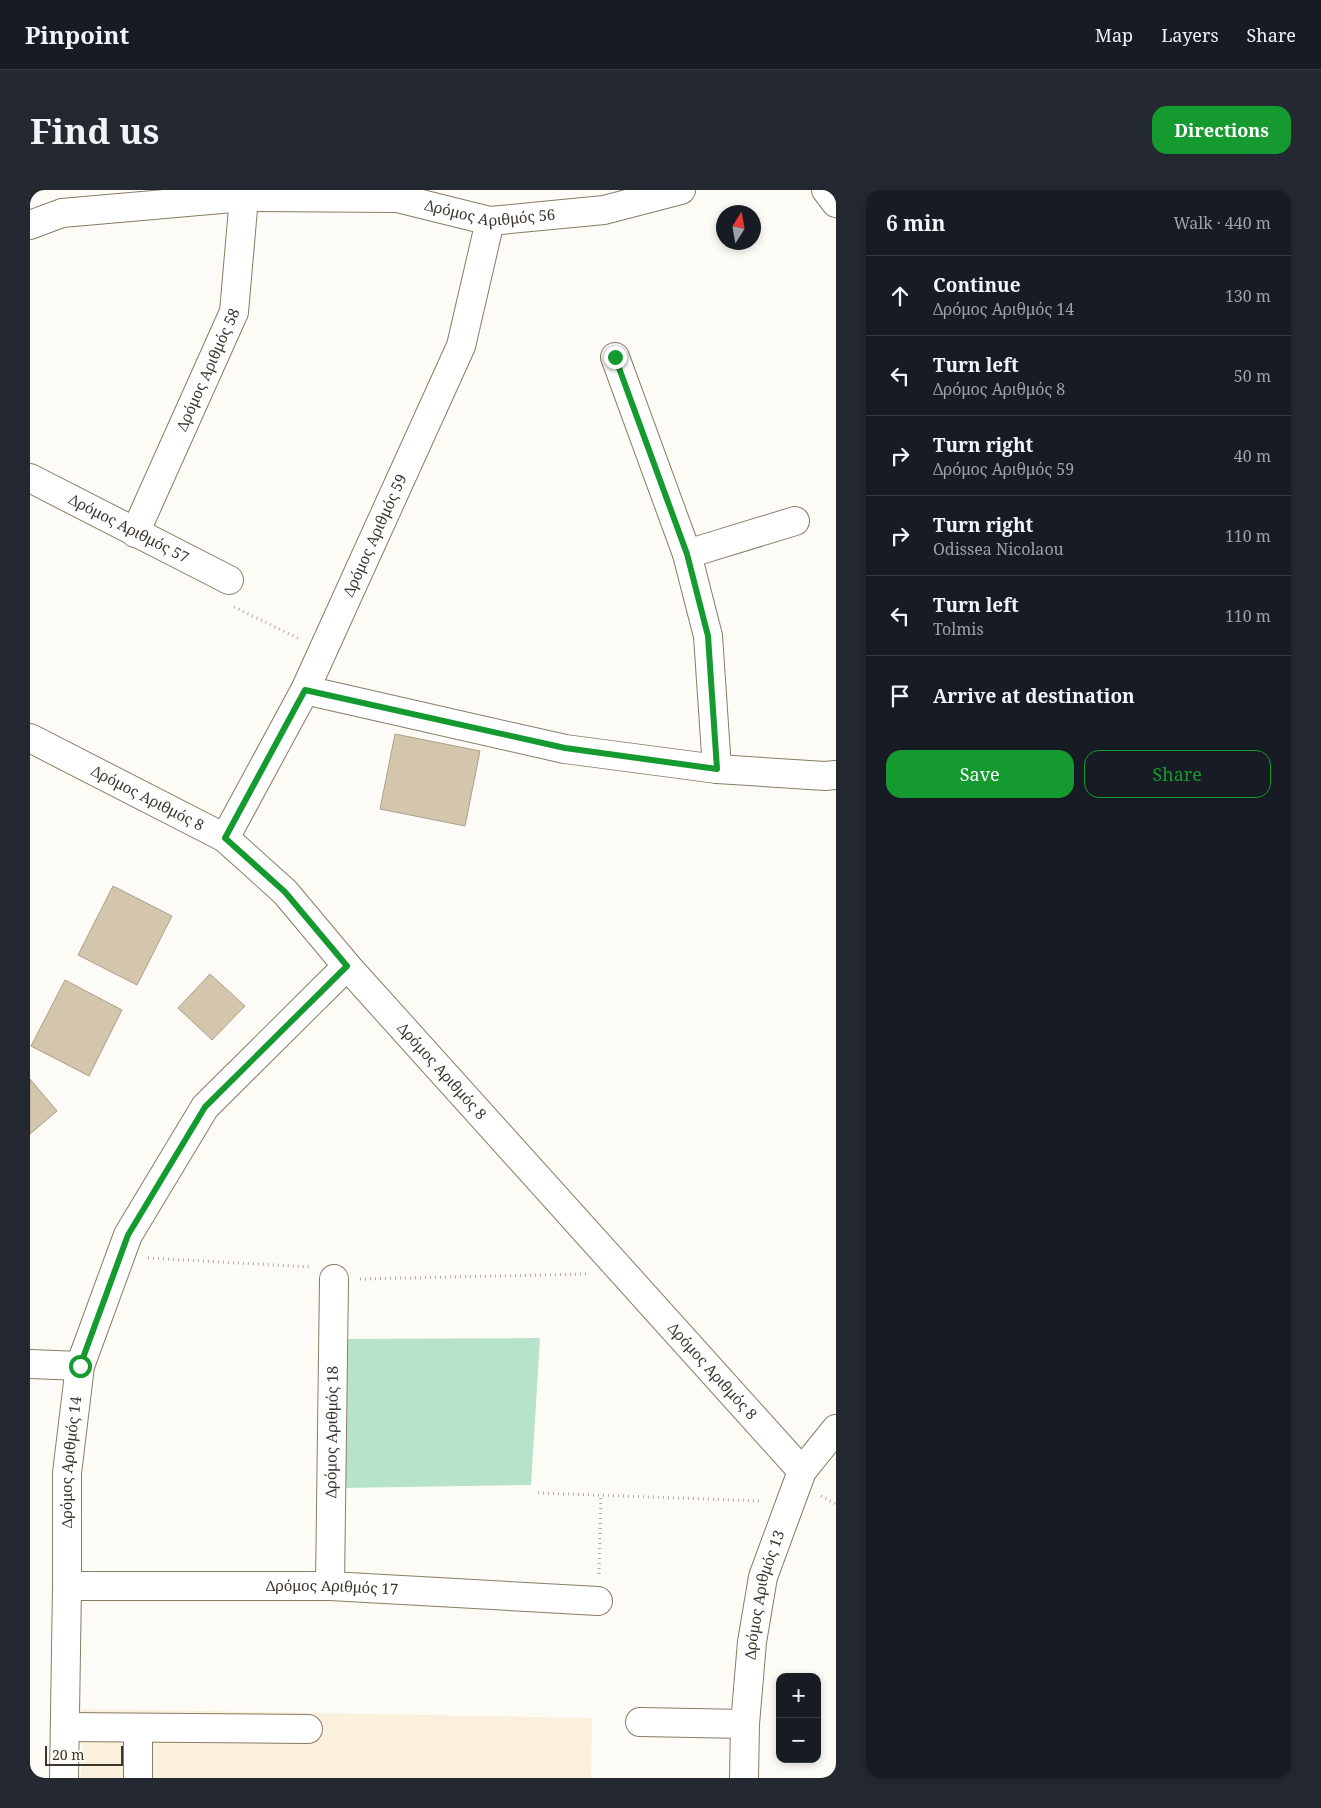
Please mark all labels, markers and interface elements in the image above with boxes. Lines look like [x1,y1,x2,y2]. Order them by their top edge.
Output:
text: Pinpoint [25,18,129,51]
text: Map [1095,23,1133,47]
text: Layers [1161,23,1219,47]
text: Share [1247,23,1296,47]
button: Directions [1152,106,1291,154]
text: Find us [30,107,159,154]
street label: Δρόμος Αριθμός 56 [423,194,556,230]
north arrow [716,205,761,250]
text: 6 min [886,209,945,237]
text: Walk · 440 m [1174,212,1271,234]
text: Continue [933,272,1021,298]
icon: ahead [886,282,914,310]
text: 130 m [1225,285,1271,307]
text: Δρόμος Αριθμός 14 [933,298,1074,320]
street label: Δρόμος Αριθμός 58 [171,305,243,434]
route end [604,346,627,369]
text: Turn left [933,352,1019,378]
icon: left [886,362,914,390]
text: 50 m [1234,365,1271,387]
text: Δρόμος Αριθμός 8 [933,378,1065,400]
text: Turn right [933,432,1033,458]
icon: right [886,442,914,470]
text: 40 m [1234,445,1271,467]
text: Δρόμος Αριθμός 59 [933,458,1074,480]
street label: Δρόμος Αριθμός 59 [338,471,411,599]
street label: Δρόμος Αριθμός 57 [66,489,193,567]
text: Turn right [933,512,1033,538]
icon: right [886,522,914,550]
text: 110 m [1225,525,1271,547]
text: Odissea Nicolaou [933,538,1064,560]
text: Turn left [933,592,1019,618]
icon: left [886,602,914,630]
text: 110 m [1225,605,1271,627]
text: Tolmis [933,618,984,640]
icon: arrive [886,682,914,710]
text: Arrive at destination [933,683,1135,709]
button: Save [886,750,1074,798]
button: Share [1084,750,1271,798]
street label: Δρόμος Αριθμός 8 [88,760,208,835]
street label: Δρόμος Αριθμός 8 [394,1018,491,1123]
street label: Δρόμος Αριθμός 8 [664,1318,762,1423]
route start [69,1355,92,1378]
street label: Δρόμος Αριθμός 18 [320,1366,342,1498]
street label: Δρόμος Αριθμός 14 [56,1394,85,1528]
street label: Δρόμος Αριθμός 13 [740,1527,788,1660]
street label: Δρόμος Αριθμός 17 [266,1575,399,1599]
map controls [776,1673,821,1763]
button: + [776,1673,821,1718]
button: − [776,1718,821,1763]
scale bar [45,1743,122,1766]
text: 20 m [52,1745,85,1764]

